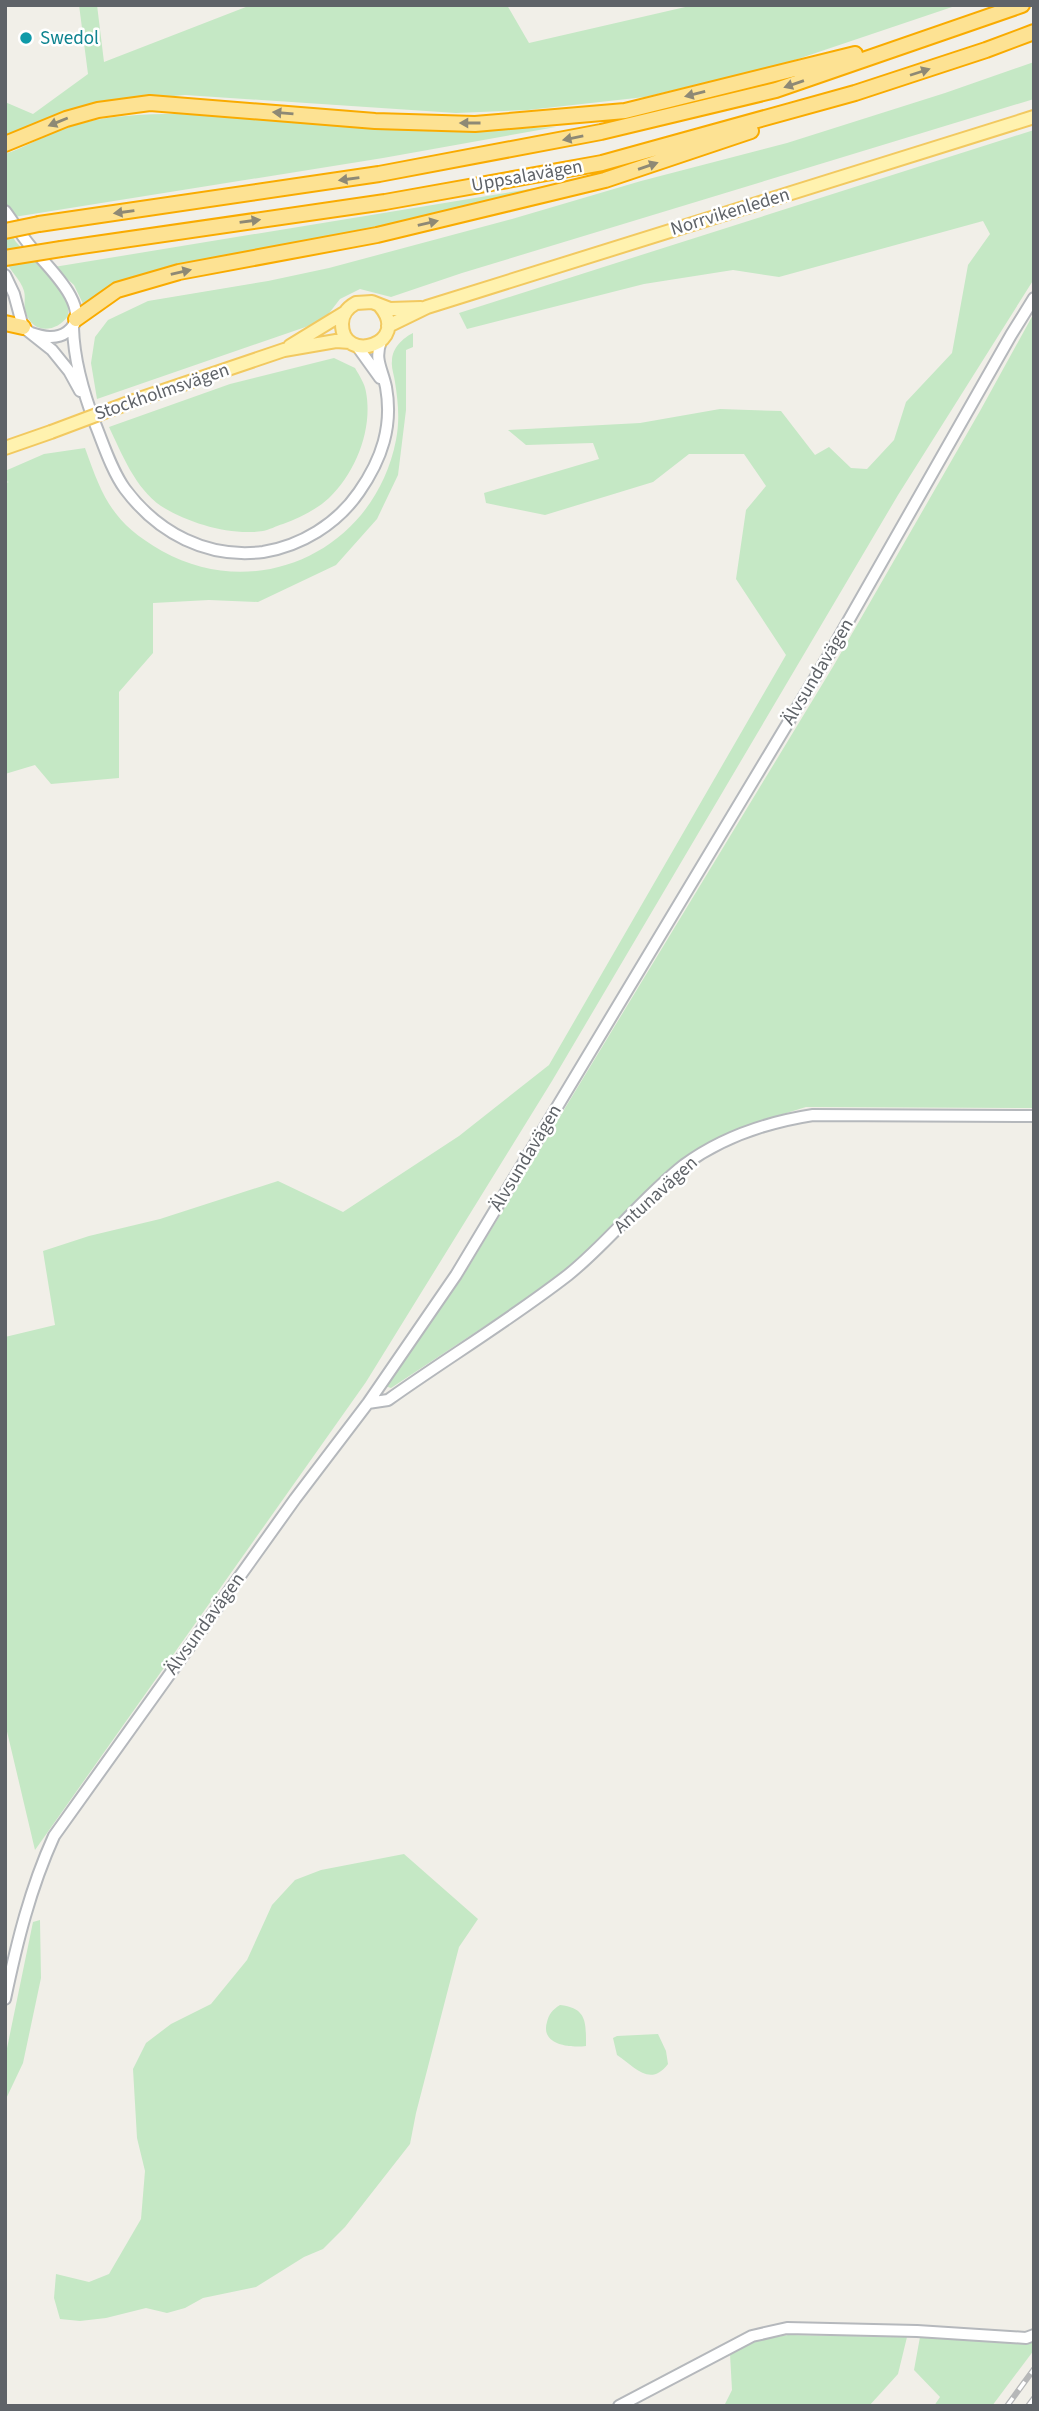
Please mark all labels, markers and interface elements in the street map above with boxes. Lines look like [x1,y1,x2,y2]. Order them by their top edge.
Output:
place label: Swedol [40,25,99,52]
marker: Swedol [18,30,34,46]
one-way arrow [910,66,931,77]
one-way arrow [783,79,804,90]
one-way arrow [683,89,705,100]
one-way arrow [272,107,294,118]
one-way arrow [47,117,68,128]
one-way arrow [459,118,481,129]
one-way arrow [562,133,584,144]
street label: Uppsalavägen [469,153,585,199]
one-way arrow [638,160,659,171]
one-way arrow [338,173,360,184]
street label: Norrvikenleden [667,181,793,243]
one-way arrow [113,206,135,217]
one-way arrow [239,216,261,227]
one-way arrow [417,217,439,228]
one-way arrow [170,266,192,277]
street label: Stockholmsvägen [91,356,233,428]
street label: Älvsundavägen [776,614,860,730]
street label: Älvsundavägen [484,1100,568,1216]
street label: Antunavägen [608,1150,704,1240]
street label: Älvsundavägen [159,1567,251,1681]

